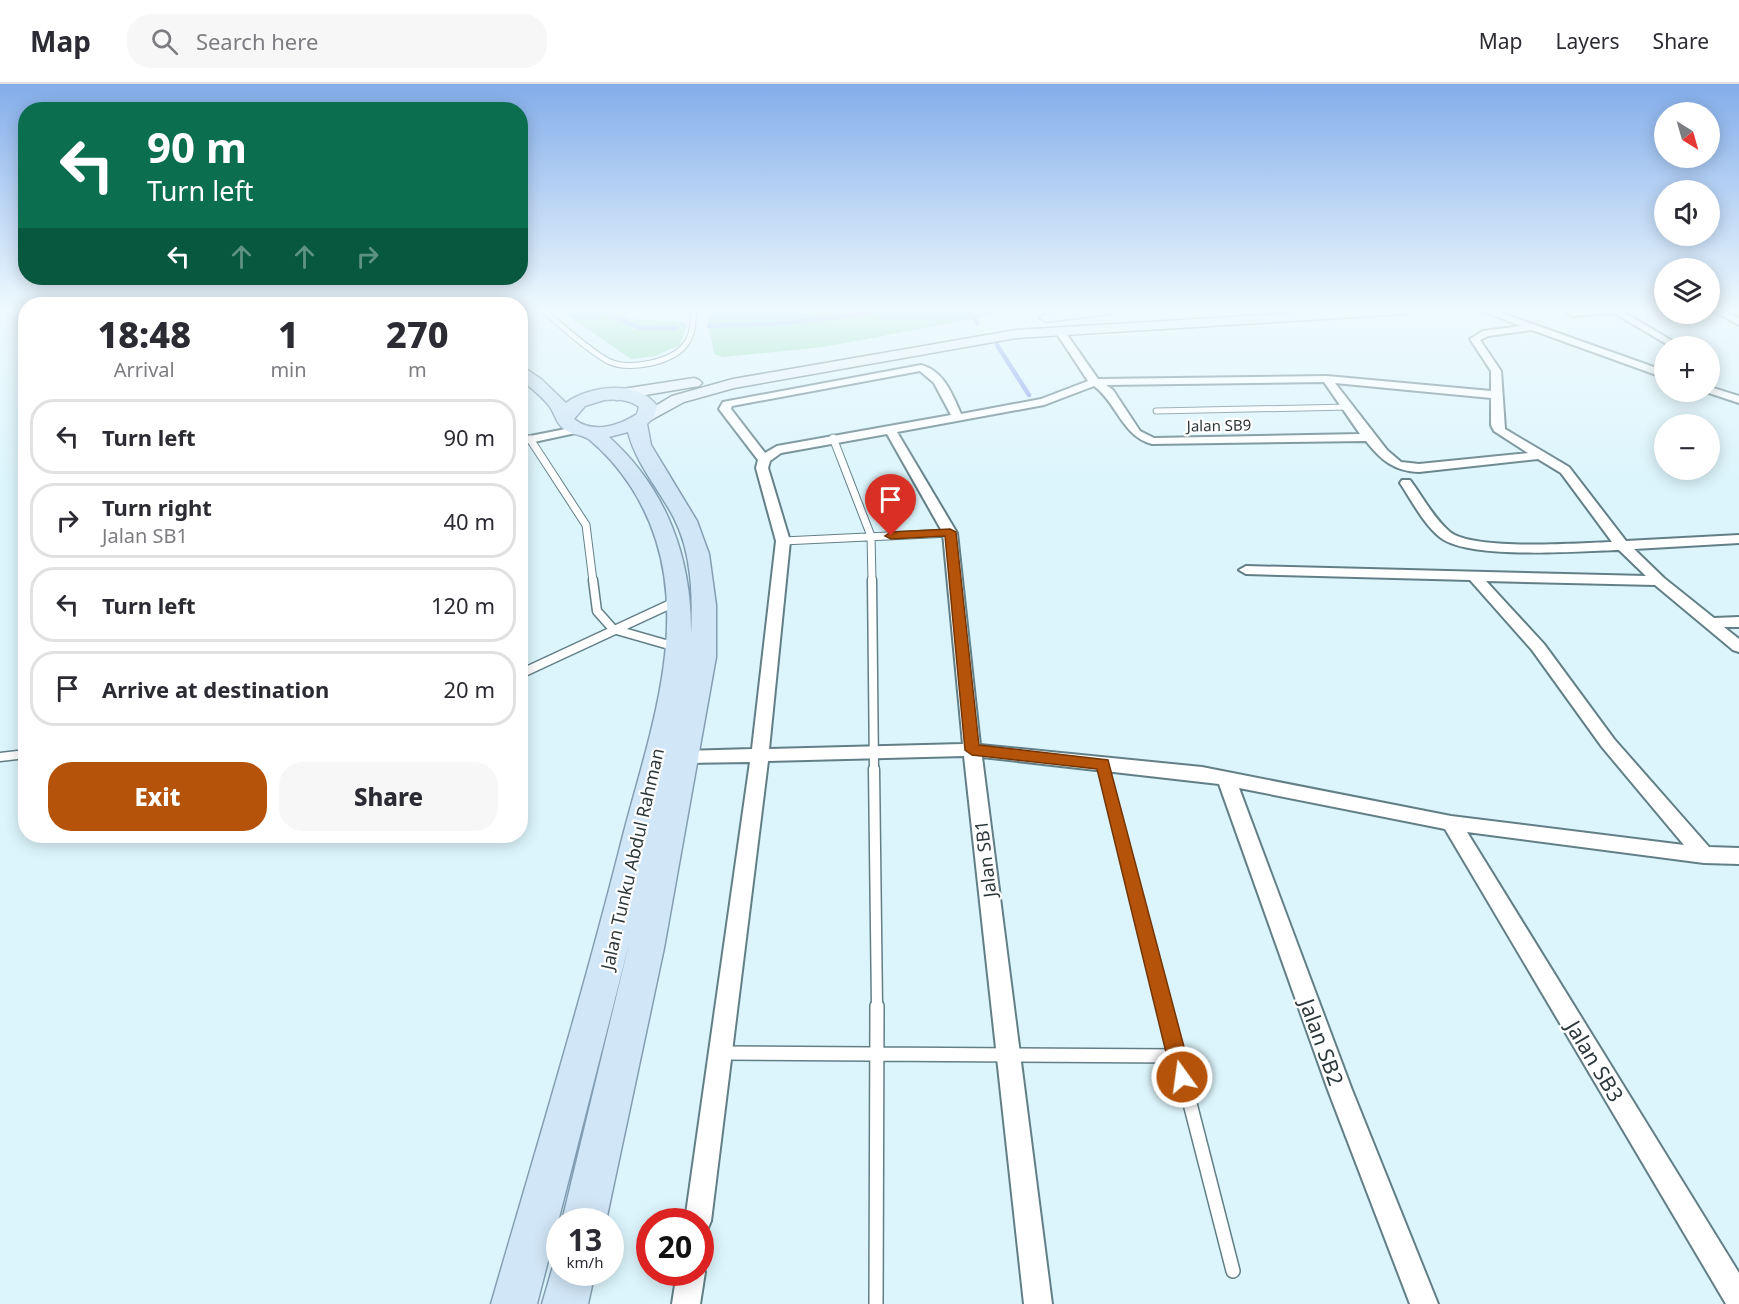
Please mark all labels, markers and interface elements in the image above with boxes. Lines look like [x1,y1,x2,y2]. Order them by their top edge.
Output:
search box [127,14,547,68]
text: Map [30,22,91,60]
icon: search [148,25,181,58]
text: Search here [196,26,318,56]
text: Map [1479,27,1523,55]
text: Layers [1556,27,1620,55]
text: Share [1653,27,1709,55]
north arrow [1654,102,1720,168]
map controls [1654,102,1720,480]
text: 90 m [147,118,247,175]
icon: left [48,126,126,204]
text: Turn left [147,172,253,209]
button: sound [1654,180,1720,246]
icon: left [162,240,195,273]
icon: ahead [225,240,258,273]
icon: ahead [288,240,321,273]
icon: right [351,240,384,273]
button: layers [1654,258,1720,324]
text: 18:48 [97,310,191,359]
text: 1 [278,310,299,359]
text: 270 [386,310,449,359]
button: + [1654,336,1720,402]
text: Arrival [114,356,175,383]
text: min [270,356,307,383]
text: m [408,356,427,383]
street label: Jalan SB9 [1185,414,1251,436]
button: − [1654,414,1720,480]
icon: left [51,420,84,453]
text: Turn left [102,422,196,452]
text: 90 m [444,422,495,452]
pin [865,474,916,536]
icon: arrive [874,483,907,516]
text: Turn right [102,492,212,522]
icon: right [51,504,84,537]
text: 40 m [444,506,495,536]
text: Jalan SB1 [102,522,188,549]
icon: left [51,588,84,621]
text: Turn left [102,590,196,620]
text: 120 m [431,590,495,620]
icon: arrive [51,672,84,705]
text: Arrive at destination [102,674,329,704]
text: 20 m [444,674,495,704]
street label: Jalan Tunku Abdul Rahman [594,746,669,974]
button: Exit [48,762,267,831]
button: Share [279,762,498,831]
street label: Jalan SB1 [968,819,1002,901]
street label: Jalan SB2 [1293,993,1351,1089]
street label: Jalan SB3 [1559,1013,1630,1107]
position arrow [1150,1045,1214,1109]
speed limit sign: 20 [636,1208,714,1286]
text: 13 [568,1219,602,1260]
text: km/h [567,1252,603,1272]

